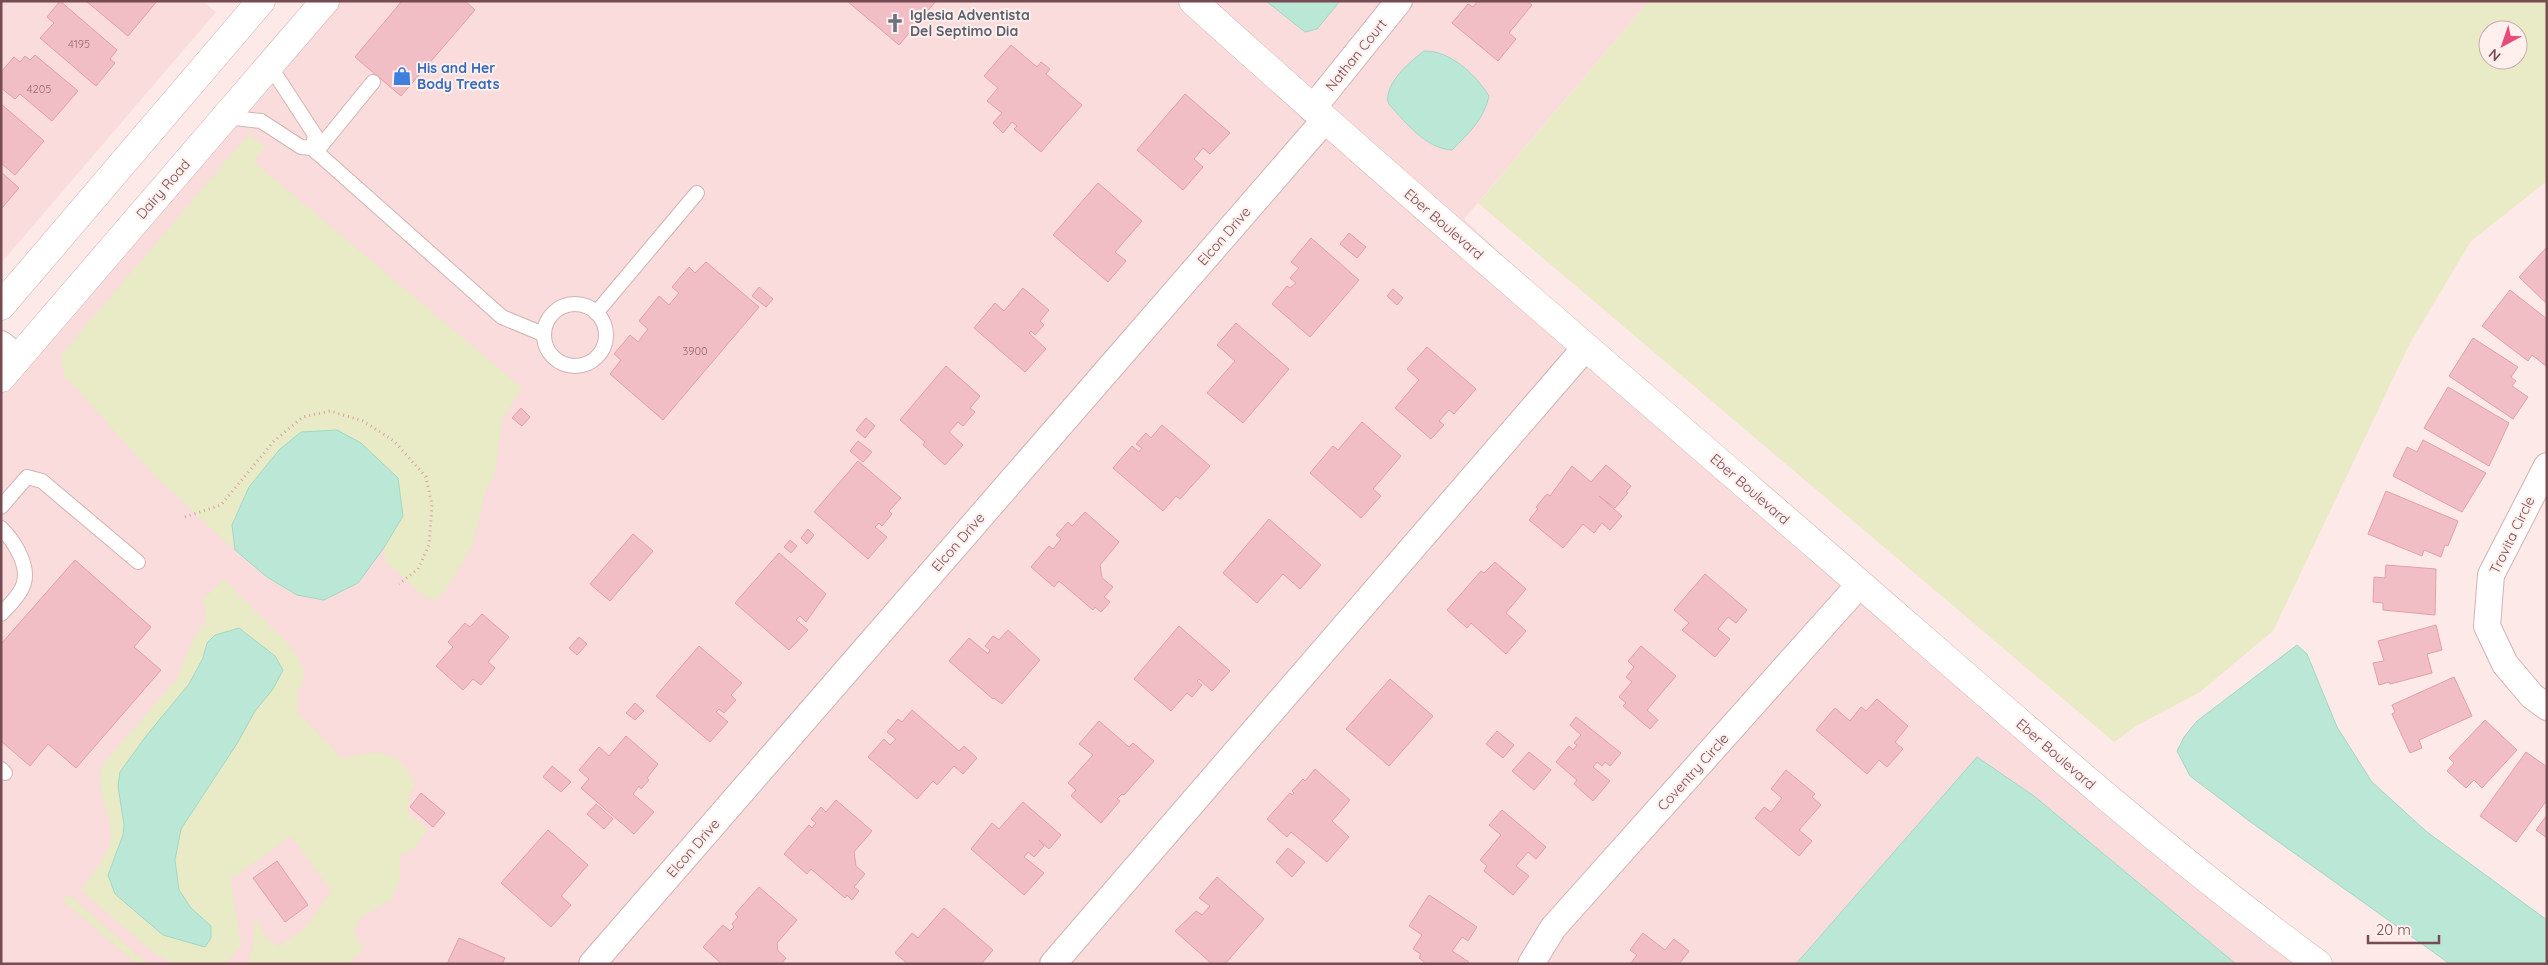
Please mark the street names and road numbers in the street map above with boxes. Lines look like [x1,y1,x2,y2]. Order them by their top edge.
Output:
street label: Nathan Court [1321,15,1391,95]
street label: Dairy Road [132,155,194,223]
street label: Eber Boulevard [1401,185,1487,263]
street label: Elcon Drive [1193,203,1255,269]
street label: Eber Boulevard [1707,450,1793,528]
street label: Trovita Circle [2485,493,2539,577]
street label: Elcon Drive [927,509,989,575]
street label: Eber Boulevard [2013,715,2099,793]
street label: Coventry Circle [1653,729,1733,815]
street label: Elcon Drive [662,815,724,881]

